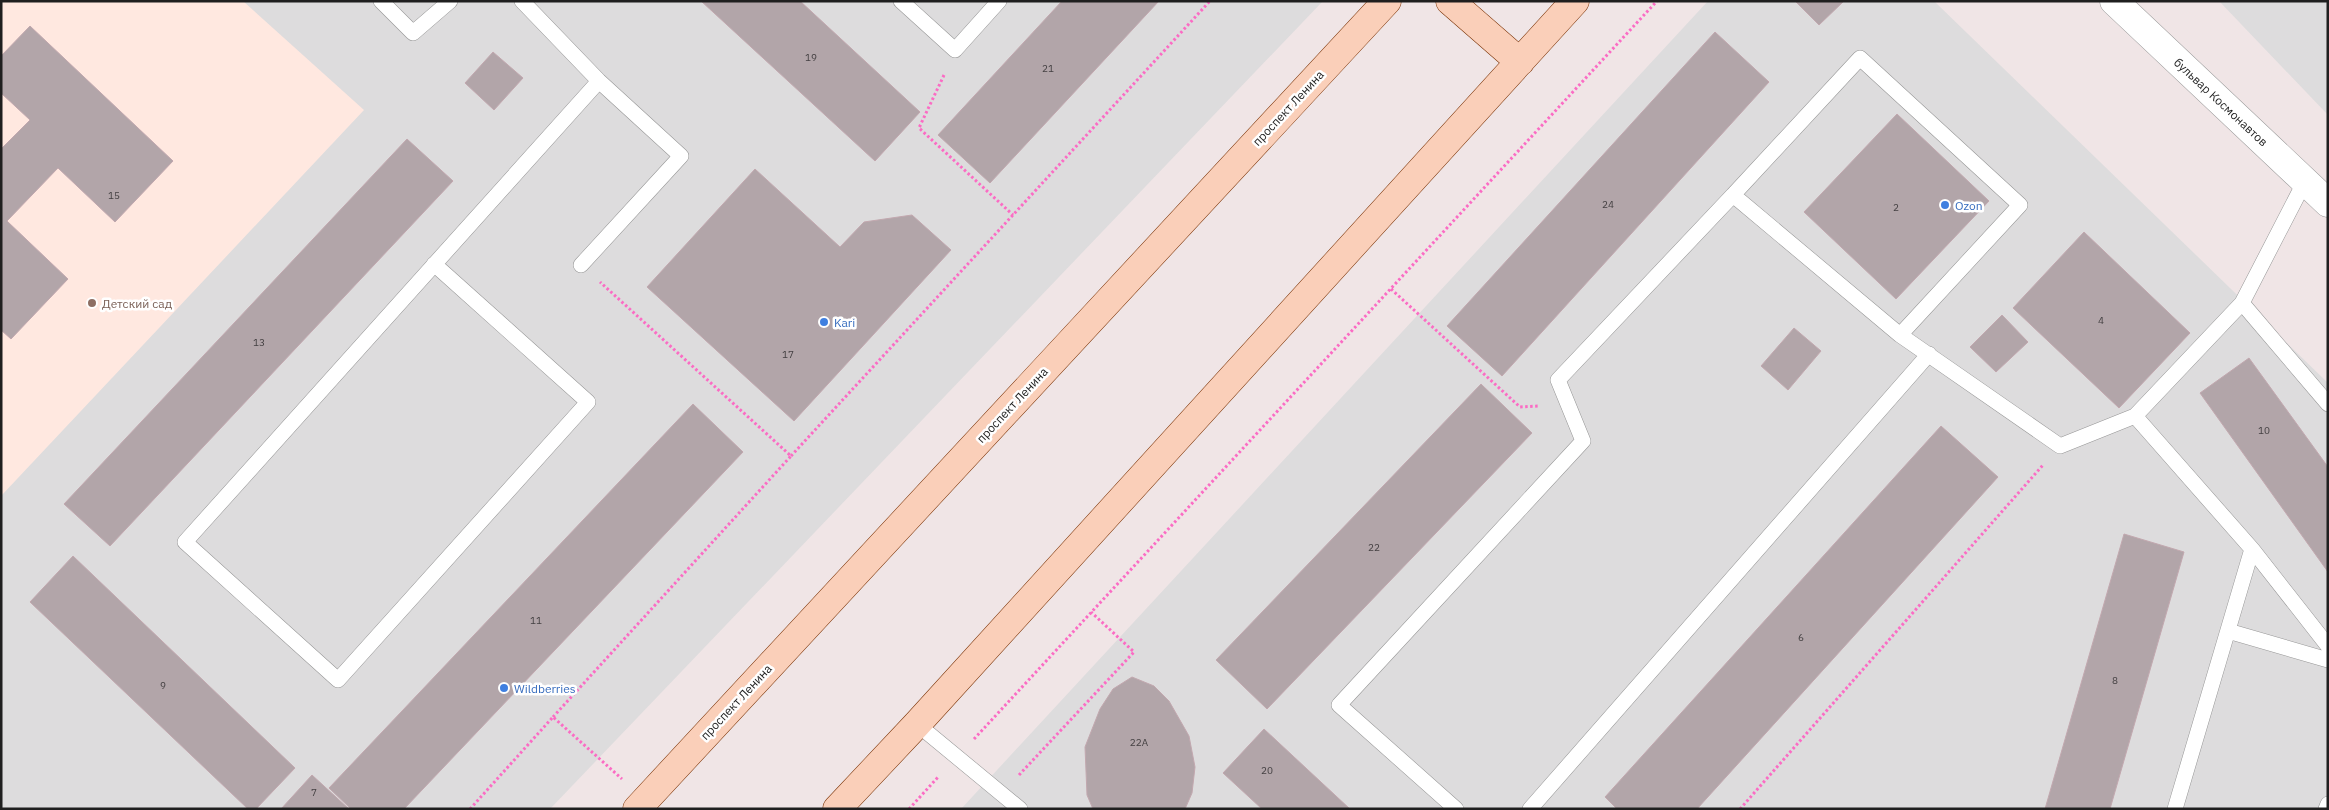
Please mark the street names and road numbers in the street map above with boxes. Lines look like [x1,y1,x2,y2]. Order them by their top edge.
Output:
street label: бульвар Космонавтов [2171,55,2271,149]
street label: проспект Ленина [1249,67,1327,149]
street label: проспект Ленина [973,364,1051,446]
street label: проспект Ленина [697,661,775,743]

